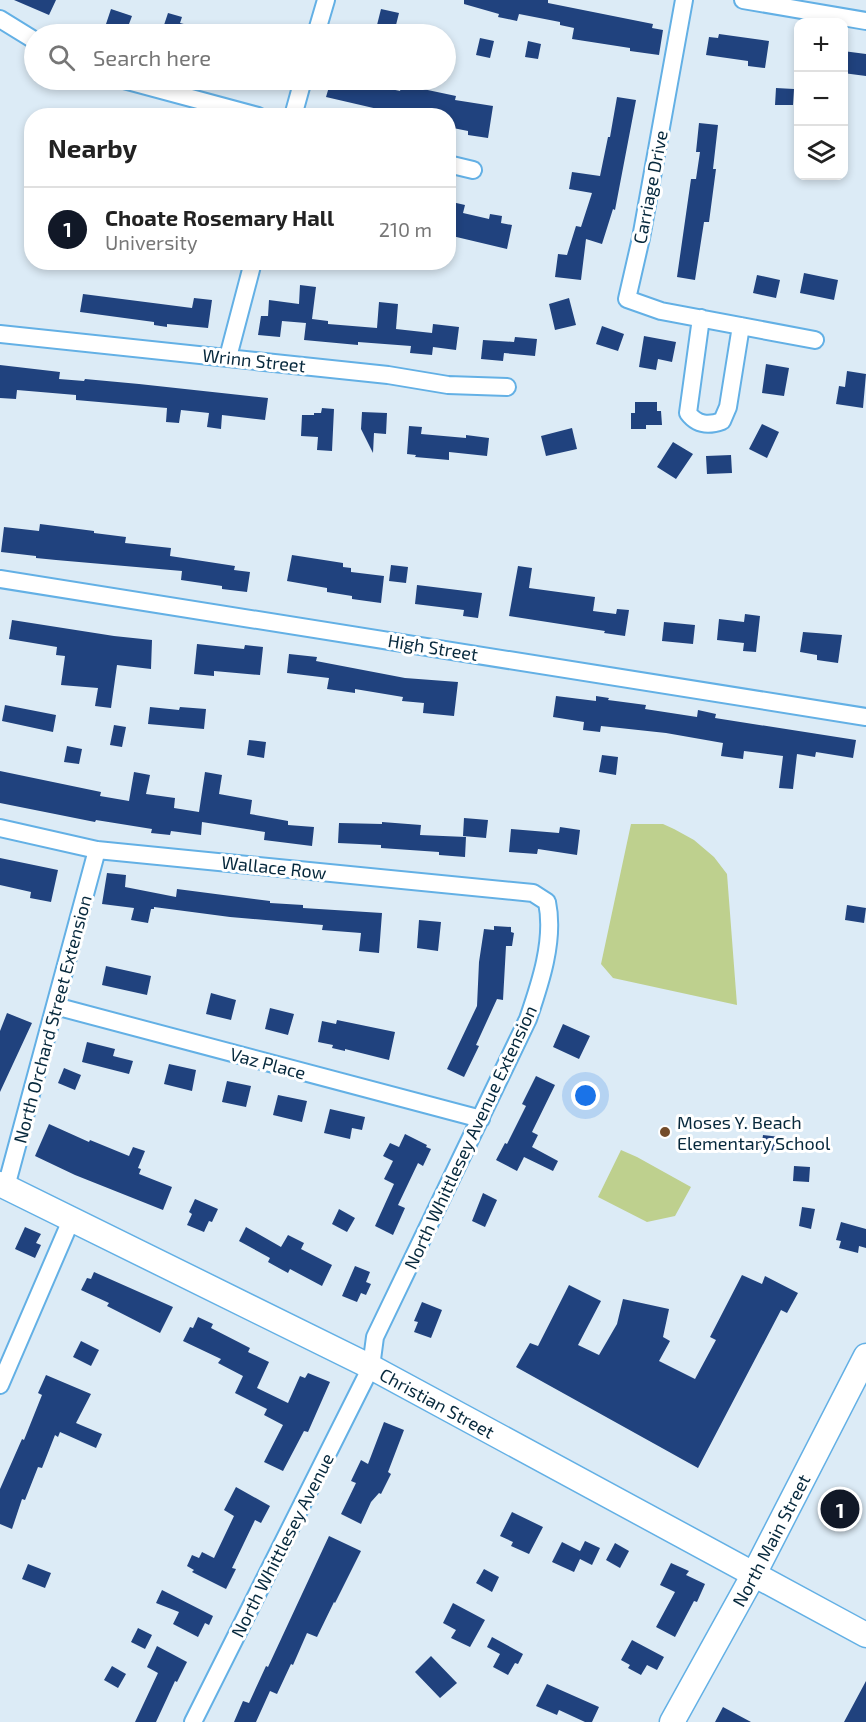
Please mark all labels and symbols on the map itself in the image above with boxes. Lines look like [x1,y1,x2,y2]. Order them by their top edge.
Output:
street label: Carriage Drive [628,128,672,246]
street label: Wrinn Street [201,344,307,376]
street label: High Street [386,629,480,665]
street label: Wallace Row [220,851,328,883]
street label: North Orchard Street Extension [8,893,96,1145]
street label: North Whittlesey Avenue Extension [399,1002,541,1272]
street label: Vaz Place [228,1042,308,1084]
your location [571,1081,600,1110]
place label: Moses Y. Beach Elementary School [677,1111,831,1154]
marker: Moses Y. Beach Elementary School [658,1125,672,1139]
street label: Christian Street [376,1363,499,1443]
street label: North Whittlesey Avenue [226,1449,338,1641]
street label: North Main Street [727,1470,815,1610]
pin: 1 [820,1486,860,1532]

